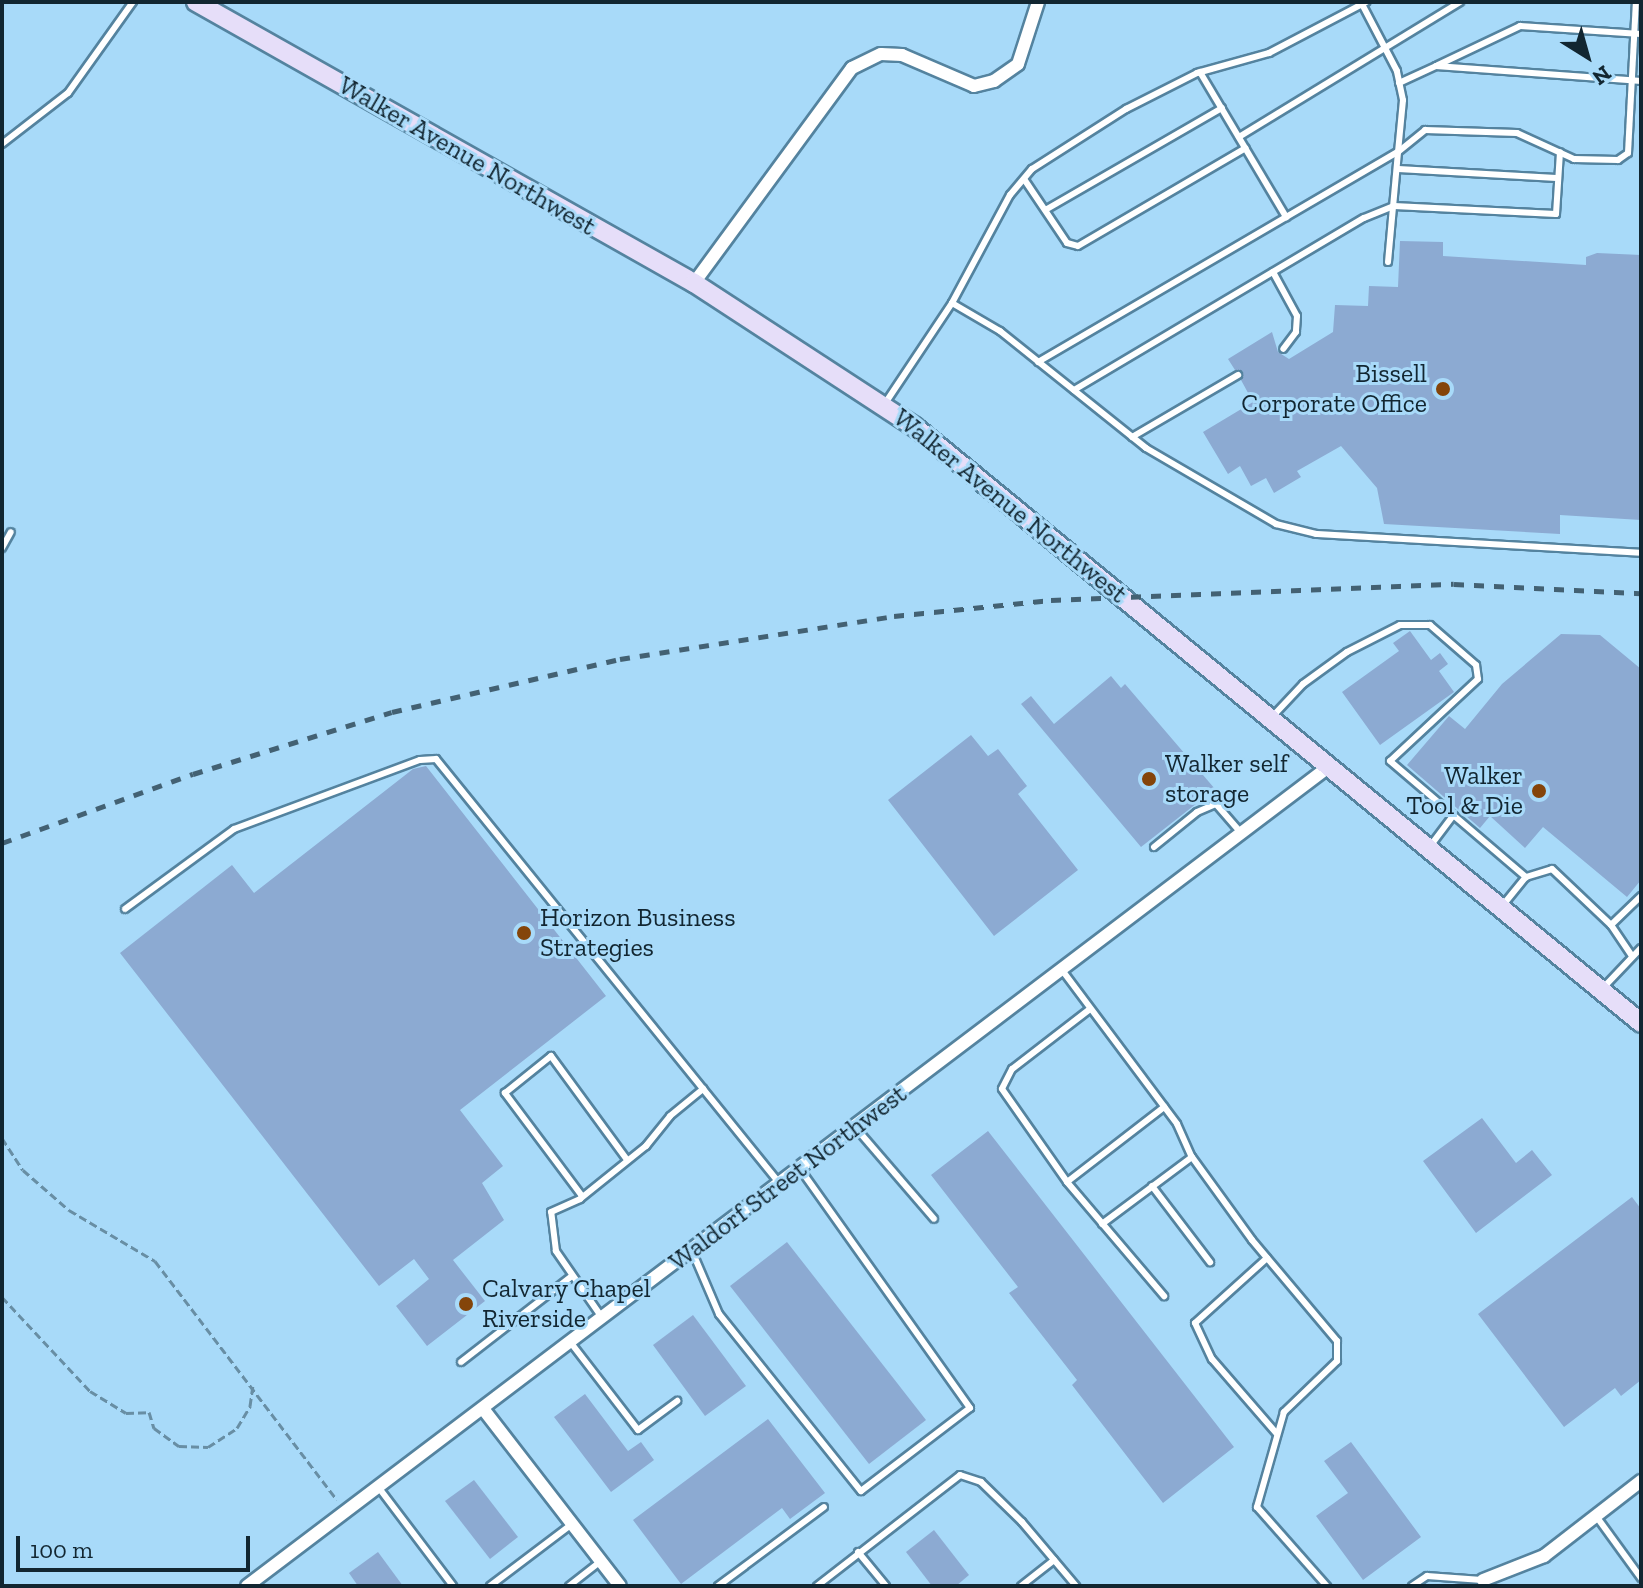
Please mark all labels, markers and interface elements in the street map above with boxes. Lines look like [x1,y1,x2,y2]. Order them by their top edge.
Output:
north arrow [1547,16,1627,96]
text: N [1587,60,1617,91]
street label: Walker Avenue Northwest [333,69,601,243]
place label: Bissell Corporate Office [1241,358,1427,420]
marker: Bissell Corporate Office [1434,380,1452,398]
street label: Walker Avenue Northwest [887,402,1133,610]
place label: Walker self storage [1165,748,1289,810]
place label: Walker Tool & Die [1406,760,1523,822]
marker: Walker self storage [1140,770,1158,788]
marker: Walker Tool & Die [1530,782,1548,800]
place label: Horizon Business Strategies [540,902,736,964]
marker: Horizon Business Strategies [515,924,533,942]
street label: Waldorf Street Northwest [663,1079,913,1277]
place label: Calvary Chapel Riverside [482,1273,651,1334]
marker: Calvary Chapel Riverside [457,1295,475,1313]
scale bar [20,1520,254,1570]
text: 100 m [30,1535,93,1564]

